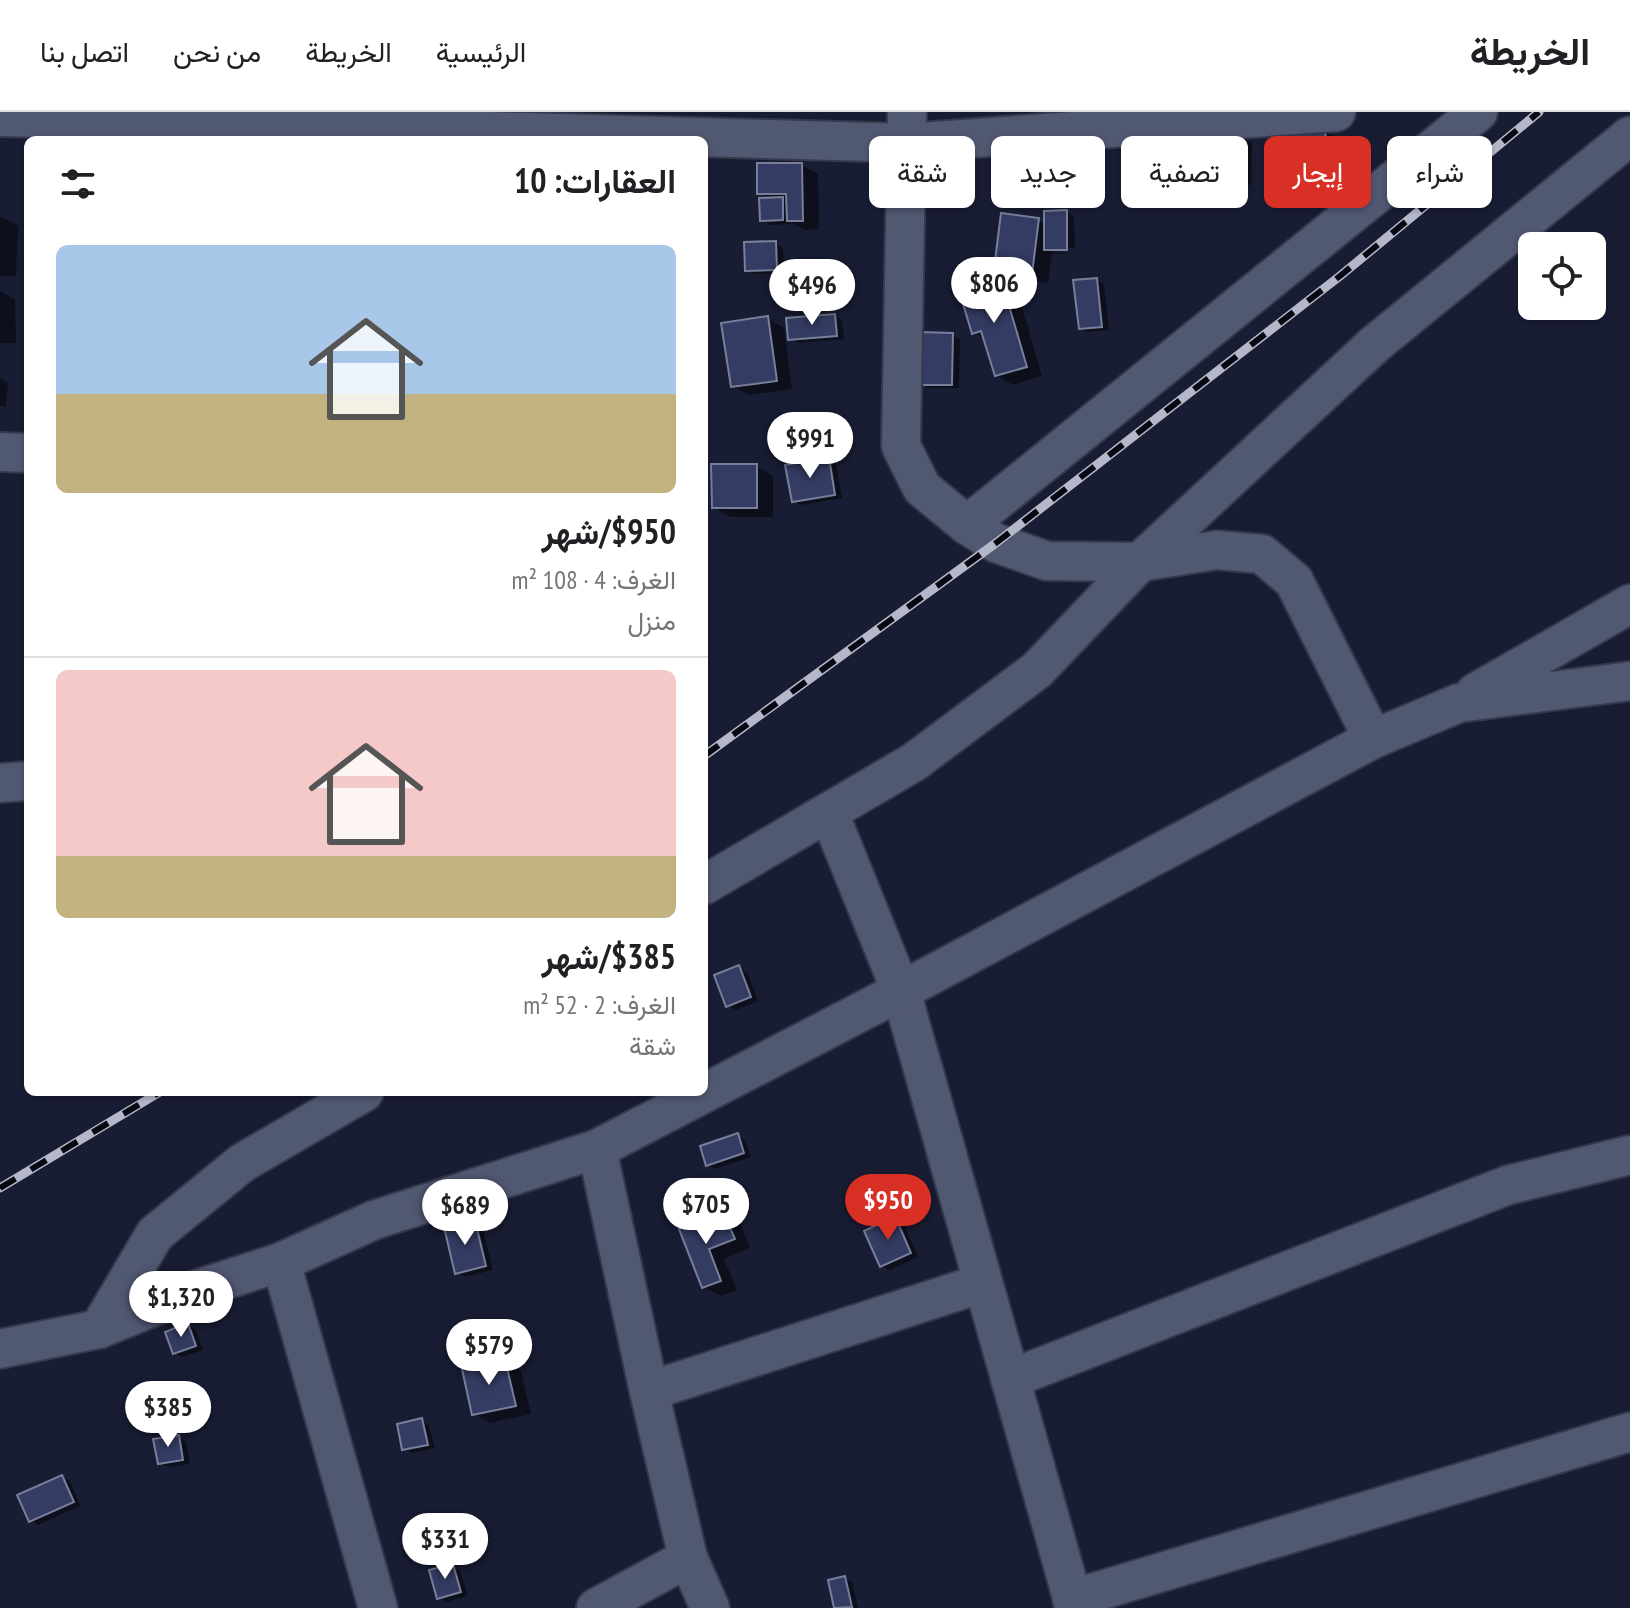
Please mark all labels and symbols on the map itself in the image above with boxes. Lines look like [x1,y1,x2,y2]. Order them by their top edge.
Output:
pin: $806 [947,257,1041,325]
pin: $496 [765,259,859,327]
pin: $991 [763,412,857,480]
pin: $950 [841,1174,935,1242]
pin: $705 [659,1178,753,1246]
pin: $689 [418,1179,512,1247]
pin: $1,320 [116,1271,246,1339]
pin: $579 [442,1319,536,1387]
pin: $385 [121,1381,215,1449]
pin: $331 [398,1513,492,1581]

